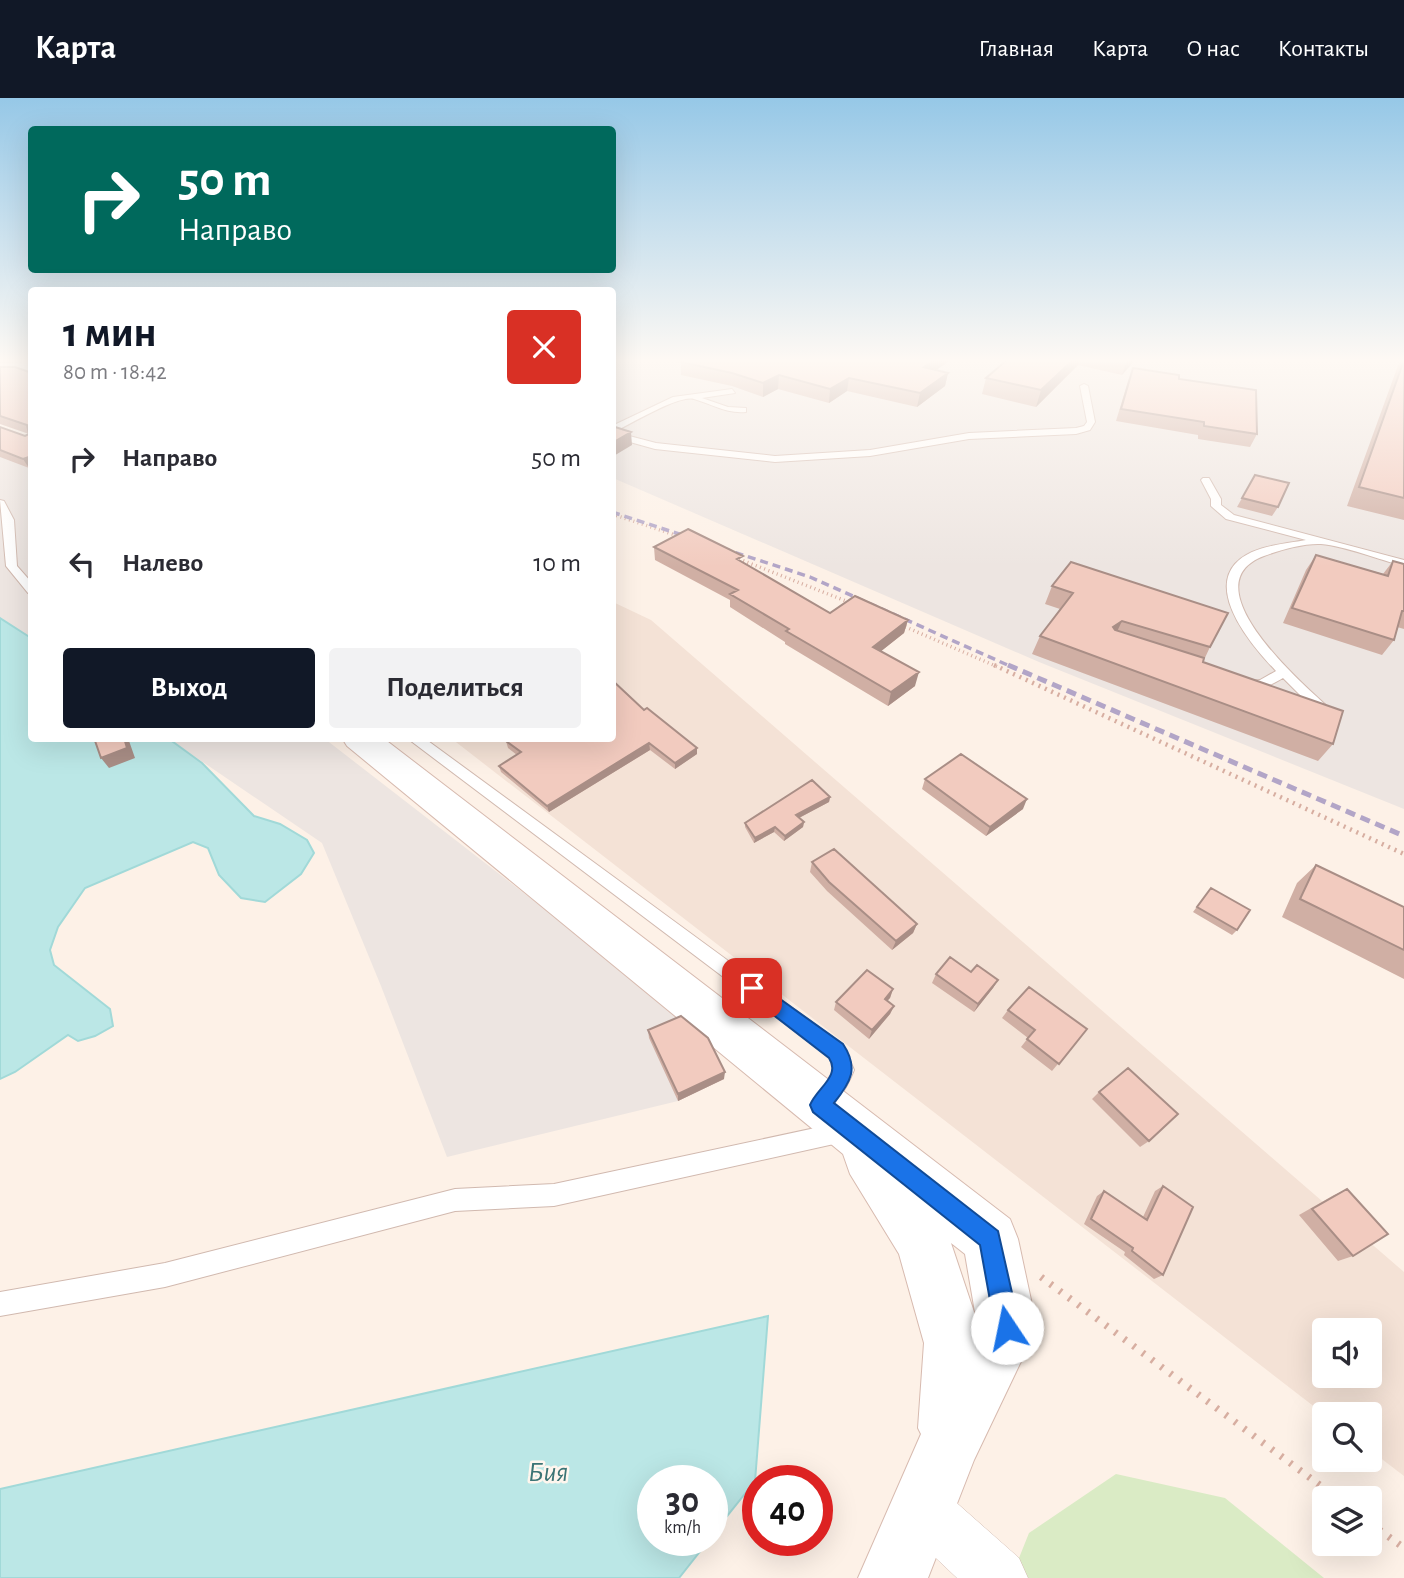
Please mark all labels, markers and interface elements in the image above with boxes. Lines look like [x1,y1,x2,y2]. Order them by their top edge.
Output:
text: Карта [35,32,116,65]
text: Главная [979,37,1054,61]
text: Карта [1092,37,1148,61]
text: О нас [1186,37,1240,61]
text: Контакты [1278,37,1369,61]
icon: right [63,154,154,245]
text: 50 m [178,156,272,205]
text: Направо [178,214,292,246]
button: close [507,310,581,384]
text: 1 мин [63,312,157,354]
text: 80 m · 18:42 [63,361,167,384]
icon: right [63,440,101,478]
text: Направо [122,445,217,471]
text: 50 m [531,445,581,471]
icon: left [63,545,101,583]
text: Налево [122,550,203,576]
text: 10 m [533,550,581,576]
button: Выход [63,648,315,728]
button: Поделиться [329,648,581,728]
pin [722,958,782,1018]
icon: arrive [733,969,771,1007]
position arrow [970,1291,1044,1365]
map controls [1312,1318,1382,1556]
button: sound [1312,1318,1382,1388]
button: search [1312,1402,1382,1472]
water label: Бия [528,1459,568,1487]
speed limit sign: 40 [742,1465,833,1556]
text: 30 [666,1484,699,1519]
button: layers [1312,1486,1382,1556]
text: km/h [664,1519,701,1537]

